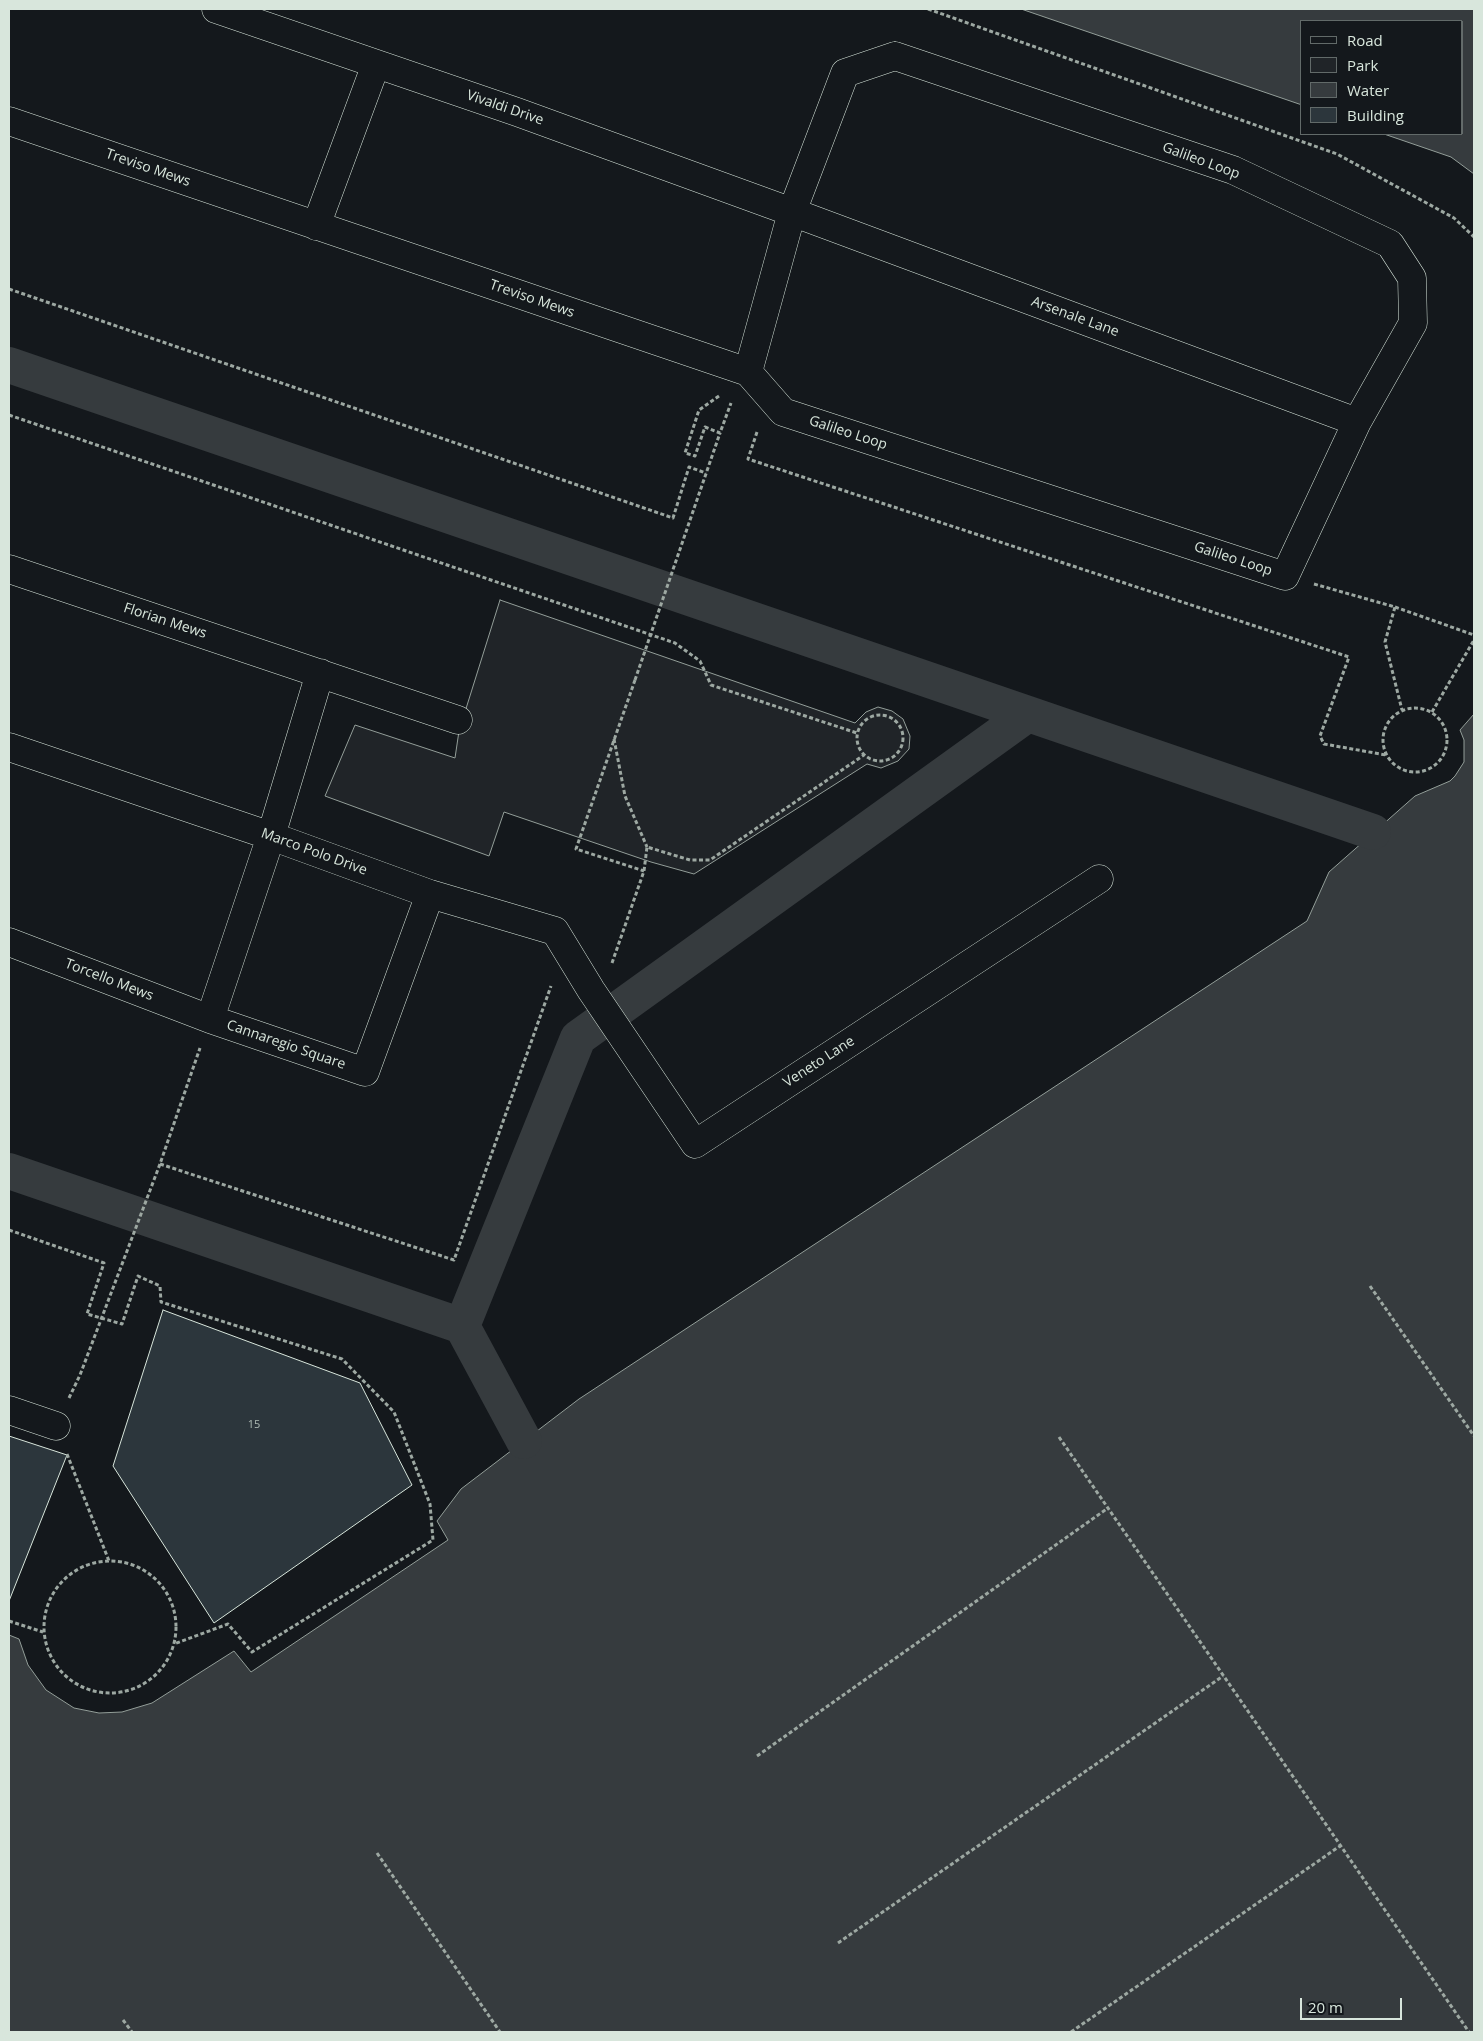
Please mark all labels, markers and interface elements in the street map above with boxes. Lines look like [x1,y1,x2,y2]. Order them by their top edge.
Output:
legend [1300,20,1463,135]
text: Road [1347,30,1383,50]
text: Park [1347,55,1378,75]
text: Water [1347,80,1389,100]
street label: Vivaldi Drive [464,87,546,129]
text: Building [1347,105,1404,125]
street label: Galileo Loop [1160,139,1242,183]
street label: Treviso Mews [103,146,193,190]
street label: Treviso Mews [487,277,577,321]
street label: Arsenale Lane [1029,293,1121,341]
street label: Galileo Loop [807,412,889,454]
street label: Galileo Loop [1192,538,1274,580]
street label: Florian Mews [121,600,209,642]
street label: Marco Polo Drive [259,825,369,879]
street label: Torcello Mews [62,955,156,1005]
street label: Cannaregio Square [224,1017,348,1073]
street label: Veneto Lane [780,1033,858,1091]
house number: 15 [248,1418,260,1432]
scale bar [1303,1988,1406,2020]
text: 20 m [1308,1997,1343,2017]

